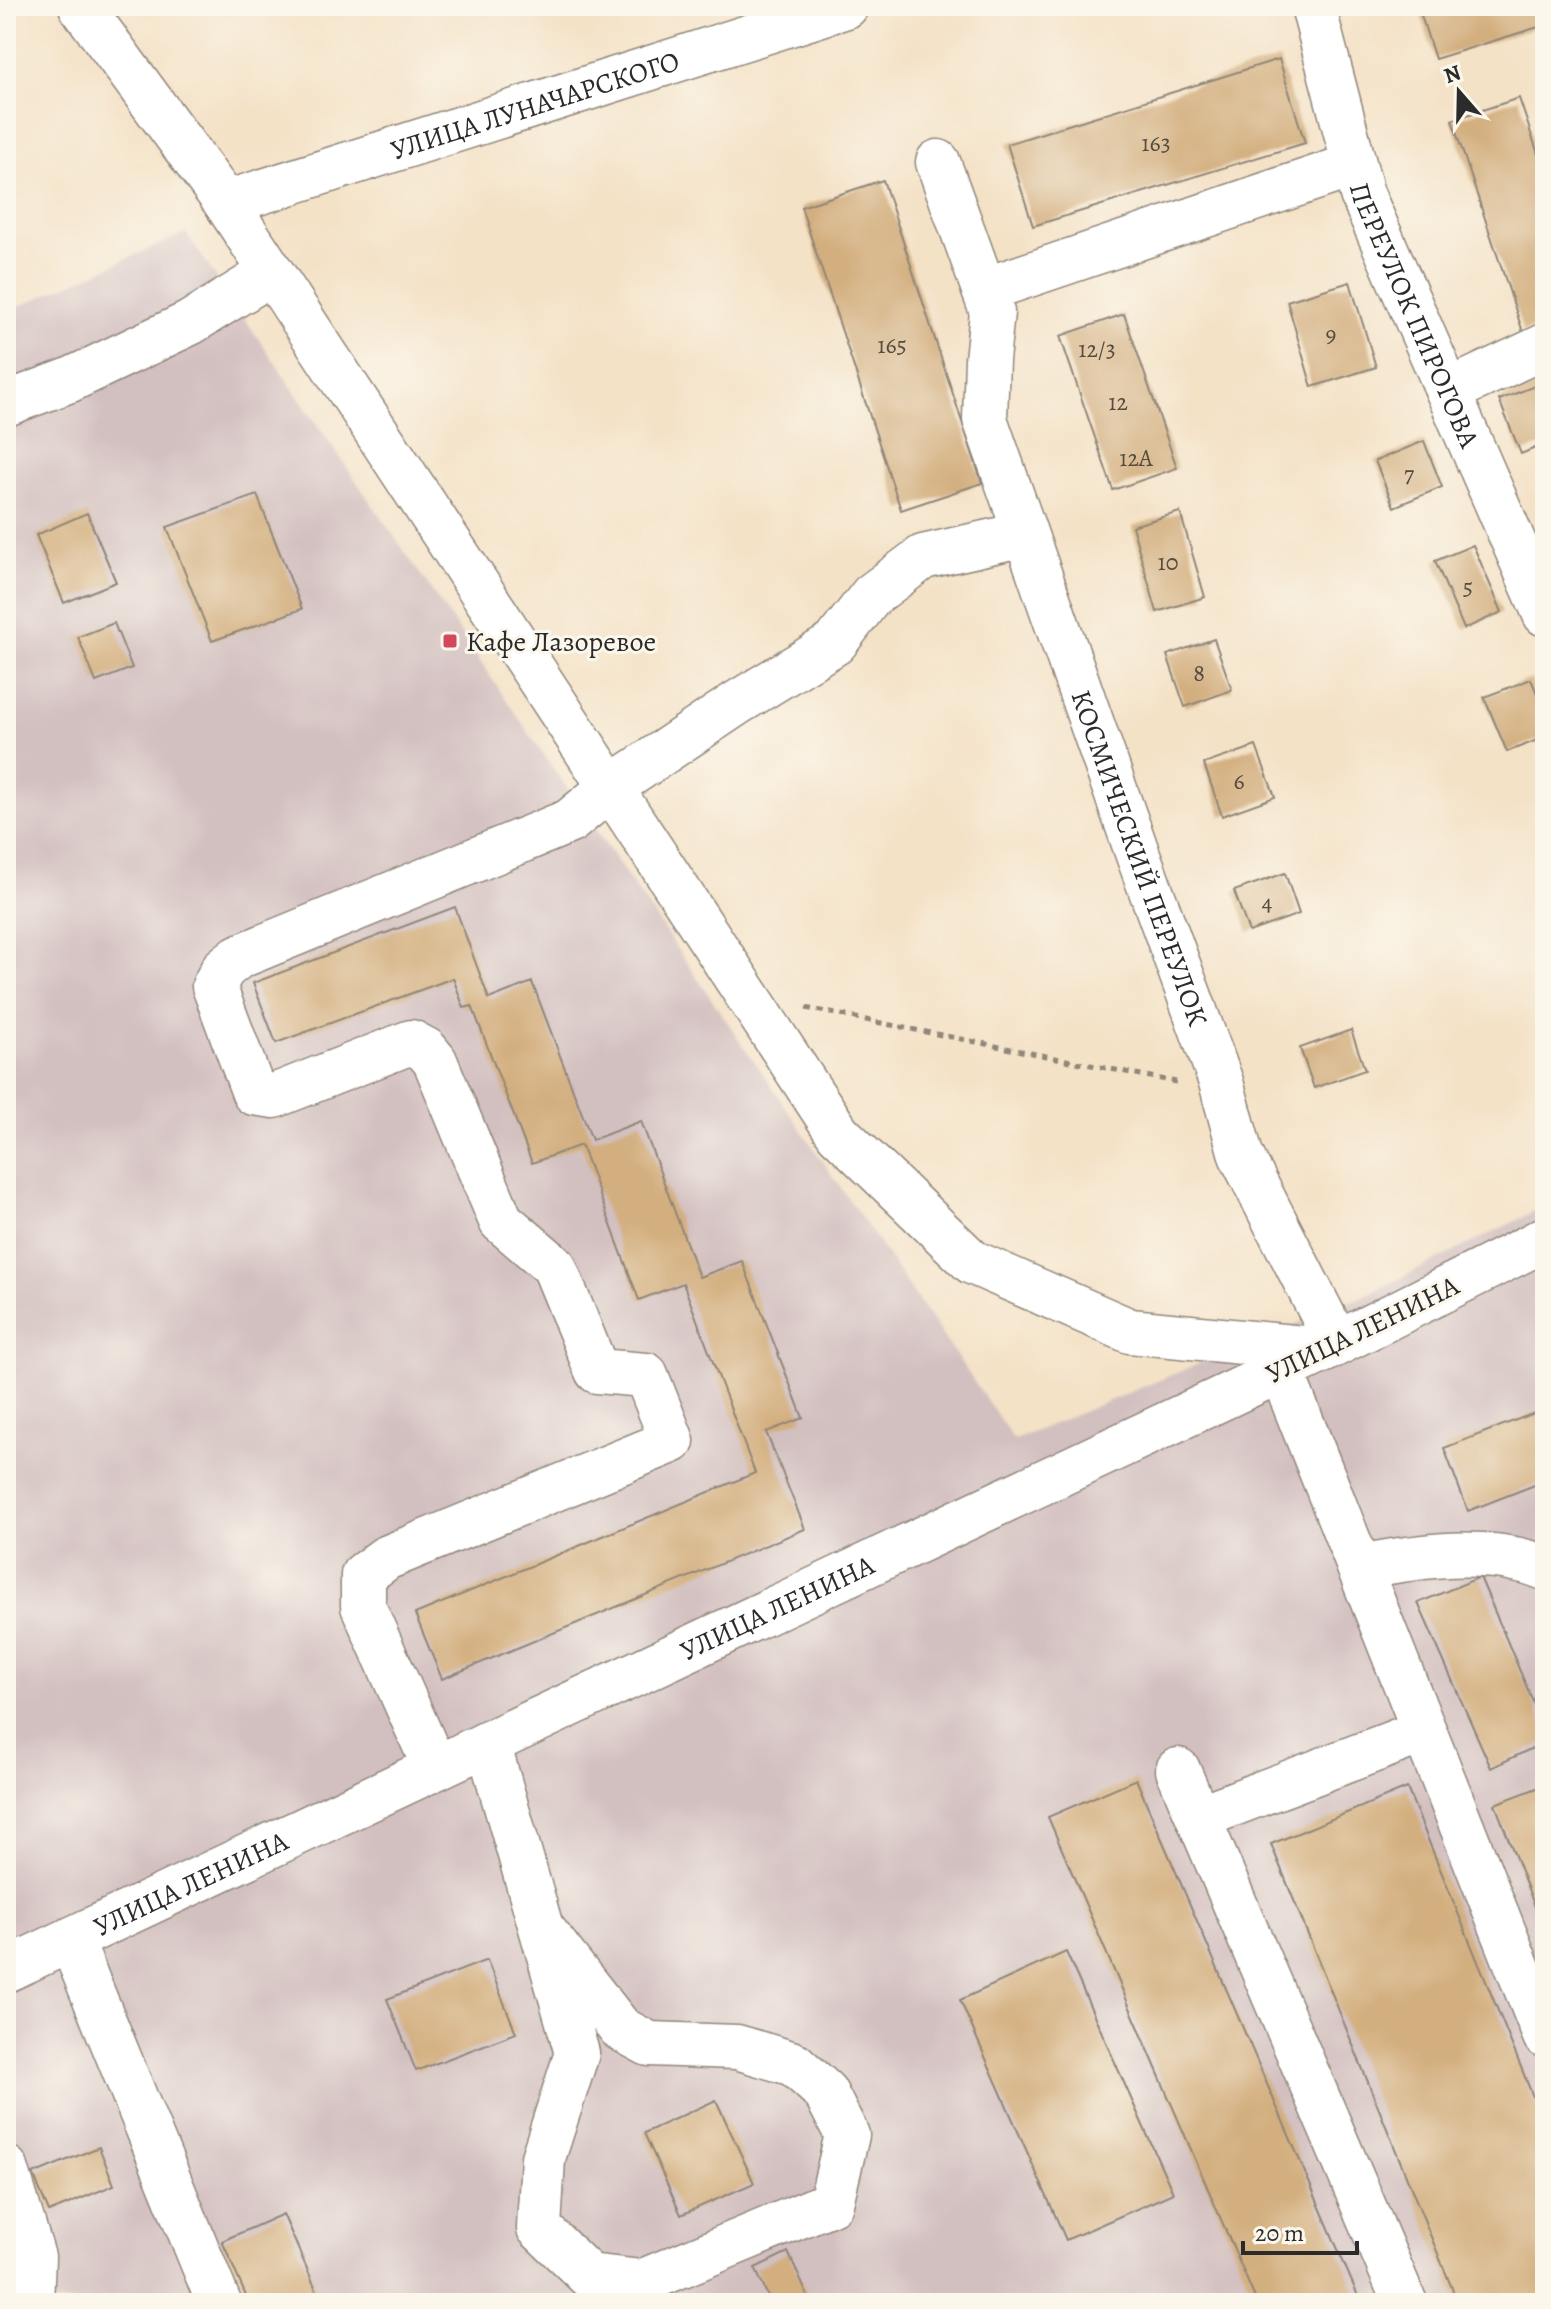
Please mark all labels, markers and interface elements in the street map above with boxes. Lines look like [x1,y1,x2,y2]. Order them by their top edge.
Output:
street label: УЛИЦА ЛУНАЧАРСКОГО [386,42,684,169]
north arrow [1419,52,1499,132]
text: N [1440,57,1465,91]
house number: 163 [1141,127,1171,159]
street label: ПЕРЕУЛОК ПИРОГОВА [1340,179,1488,454]
house number: 9 [1326,318,1336,350]
house number: 165 [877,329,907,361]
house number: 12/3 [1078,333,1116,365]
house number: 12 [1108,386,1128,418]
house number: 12А [1119,442,1154,474]
house number: 7 [1404,458,1415,490]
house number: 10 [1158,546,1179,578]
house number: 5 [1463,571,1473,603]
place label: Кафе Лазоревое [466,623,656,661]
marker: Кафе Лазоревое [441,632,459,650]
house number: 8 [1193,657,1205,689]
street label: КОСМИЧЕСКИЙ ПЕРЕУЛОК [1062,685,1217,1031]
house number: 6 [1233,765,1245,797]
house number: 4 [1262,886,1273,918]
street label: УЛИЦА ЛЕНИНА [1260,1266,1466,1393]
street label: УЛИЦА ЛЕНИНА [674,1546,881,1670]
street label: УЛИЦА ЛЕНИНА [88,1822,295,1946]
scale bar [1243,2205,1357,2255]
text: 20 m [1255,2217,1304,2249]

